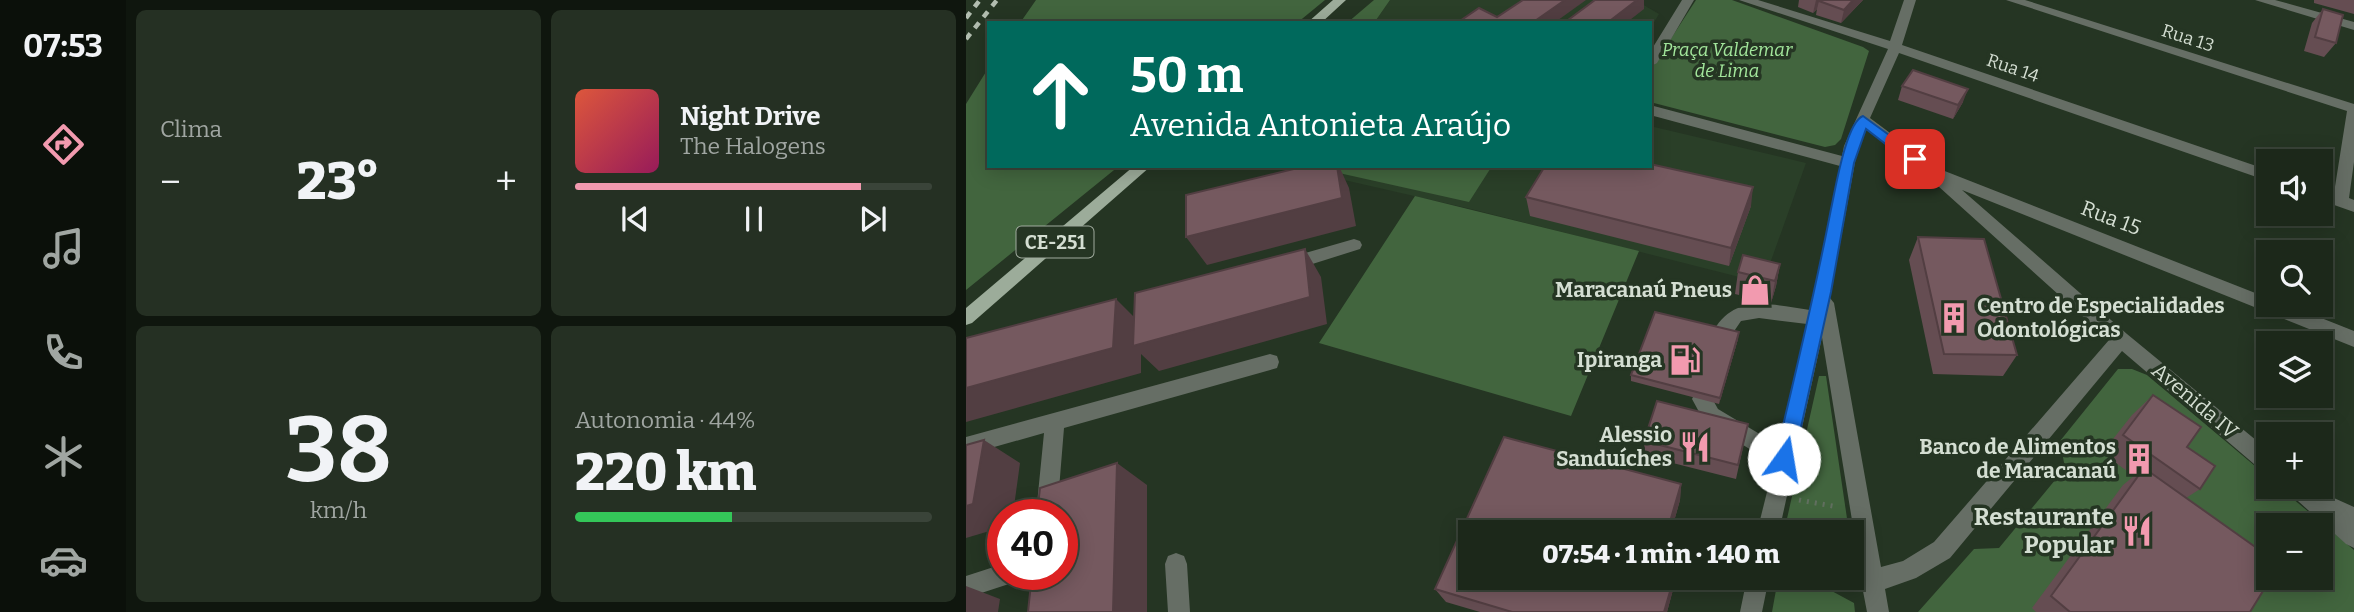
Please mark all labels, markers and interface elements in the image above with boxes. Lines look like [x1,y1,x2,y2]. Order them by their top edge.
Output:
street label: Rua 13 [2159,19,2217,57]
text: 07:53 [23,27,103,65]
park label: Praça Valdemar de Lima [1662,39,1793,82]
text: 50 m [1130,46,1243,105]
icon: ahead [1015,49,1106,140]
street label: Rua 14 [1984,49,2043,87]
text: Night Drive [680,101,821,132]
text: Avenida Antonieta Araújo [1130,106,1511,144]
text: Clima [160,115,222,143]
icon: directions [39,120,88,169]
pin [1885,129,1945,189]
text: The Halogens [680,132,826,160]
icon: arrive [1896,140,1934,178]
map controls [2256,149,2333,590]
button: sound [2256,149,2333,226]
text: 23° [297,150,379,213]
text: − [160,159,181,205]
text: + [495,159,517,205]
street label: Rua 15 [2077,195,2145,241]
icon: previous [616,200,654,238]
icon: pause [735,200,773,238]
icon: next [854,200,892,238]
icon: music [39,224,88,273]
road number: CE-251 [1016,226,1094,258]
button: search [2256,240,2333,317]
shop icon: Maracanaú Pneus [1738,273,1772,307]
place label: Maracanaú Pneus [1555,277,1732,303]
place label: Centro de Especialidades Odontológicas [1977,293,2225,343]
building icon: Centro de Especialidades Odontológicas [1937,301,1971,335]
icon: phone [39,328,88,377]
button: layers [2256,331,2333,408]
fuel station icon: Ipiranga [1668,343,1702,377]
place label: Ipiranga [1577,347,1662,373]
street label: Avenida IV [2146,357,2244,445]
text: 38 [285,396,392,505]
text: Autonomia · 44% [575,406,755,434]
place label: Alessio Sanduíches [1556,422,1672,472]
position arrow [1747,422,1821,496]
button: + [2256,422,2333,499]
restaurant icon: Alessio Sanduíches [1678,430,1712,464]
icon: climate [39,432,88,481]
place label: Banco de Alimentos de Maracanaú [1919,434,2116,484]
text: 220 km [575,441,757,504]
building icon: Banco de Alimentos de Maracanaú [2122,442,2156,476]
text: km/h [310,496,367,524]
speed limit sign: 40 [987,499,1078,590]
place label: Restaurante Popular [1974,503,2114,559]
button: − [2256,513,2333,590]
restaurant icon: Restaurante Popular [2120,514,2154,548]
icon: car [39,536,88,585]
text: 07:54 · 1 min · 140 m [1542,539,1780,570]

